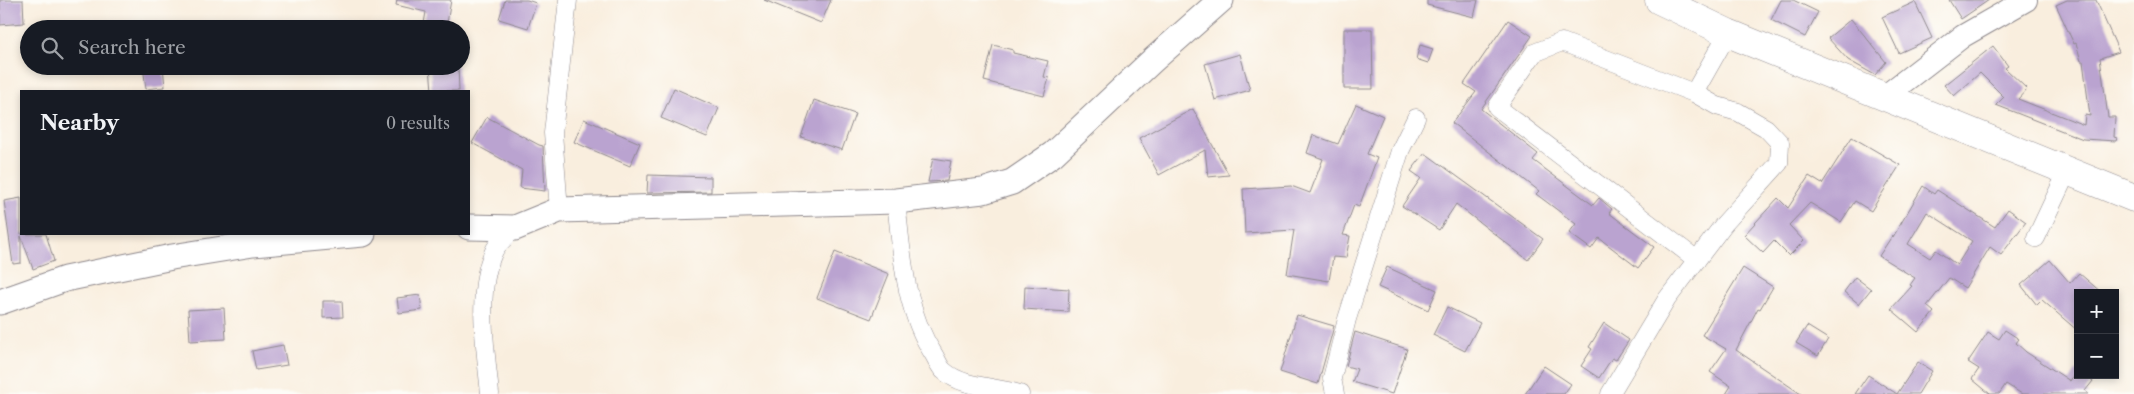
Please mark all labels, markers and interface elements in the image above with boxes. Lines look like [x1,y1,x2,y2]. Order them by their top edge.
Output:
search box [20,20,470,75]
icon: search [38,34,66,62]
text: Search here [78,36,186,59]
text: Nearby [40,110,119,135]
text: 0 results [386,113,450,133]
map controls [2074,289,2119,379]
button: + [2074,289,2119,334]
button: − [2074,334,2119,379]

